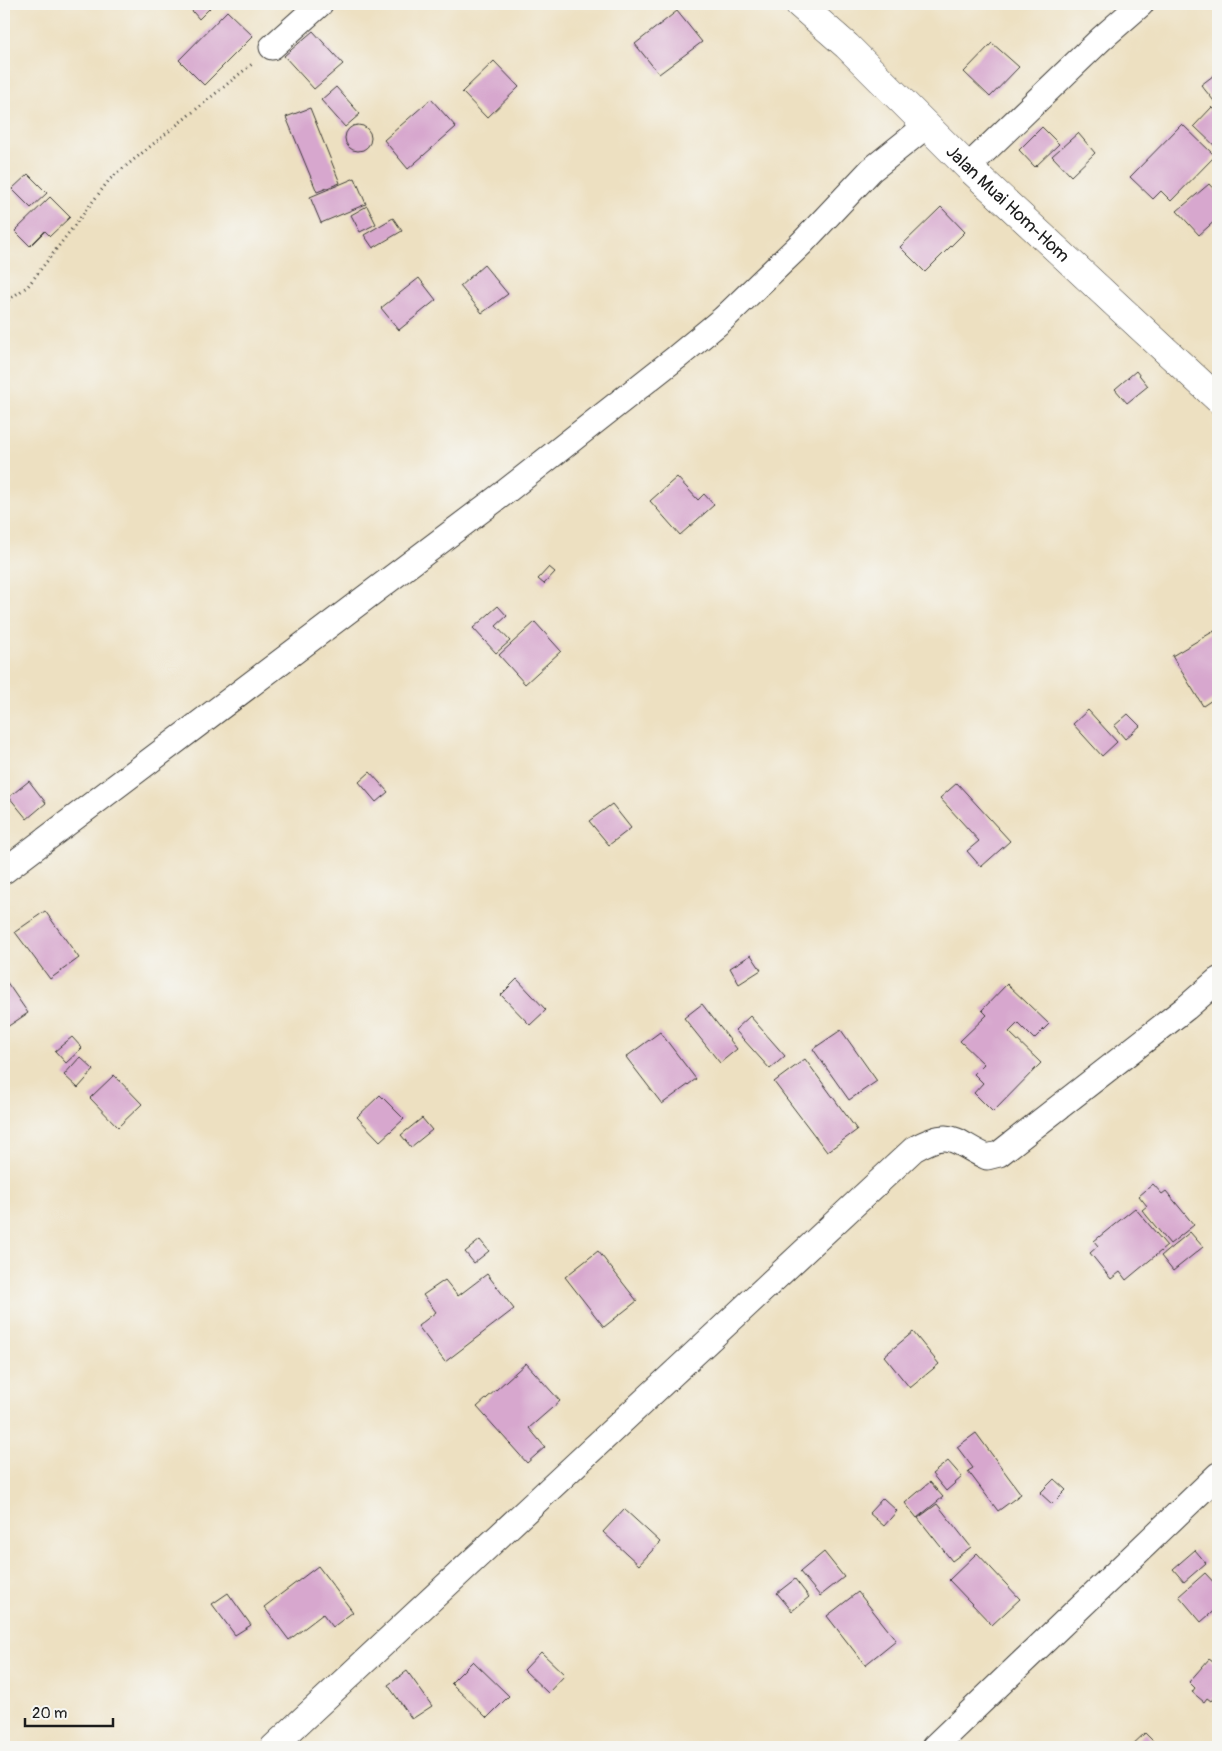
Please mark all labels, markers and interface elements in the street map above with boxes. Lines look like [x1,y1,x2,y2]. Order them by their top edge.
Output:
street label: Jalan Muai Hom-Hom [941,140,1074,268]
scale bar [25,1696,112,1728]
text: 20 m [32,1704,67,1723]

